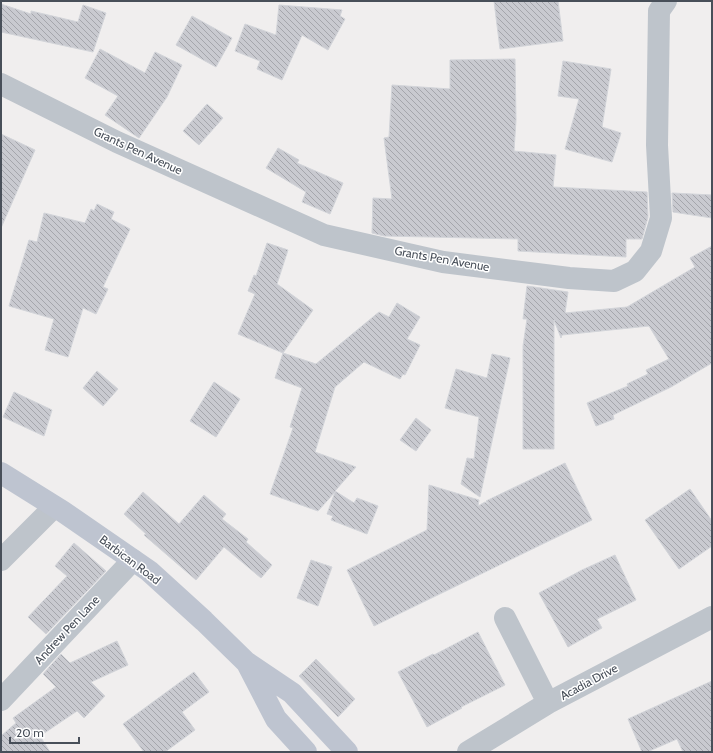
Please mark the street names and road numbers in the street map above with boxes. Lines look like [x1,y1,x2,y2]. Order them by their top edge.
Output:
street label: Grants Pen Avenue [91,123,185,178]
street label: Grants Pen Avenue [393,243,491,274]
street label: Barbican Road [97,532,164,587]
street label: Andrew Pen Lane [31,592,102,667]
street label: Acadia Drive [557,660,620,703]

